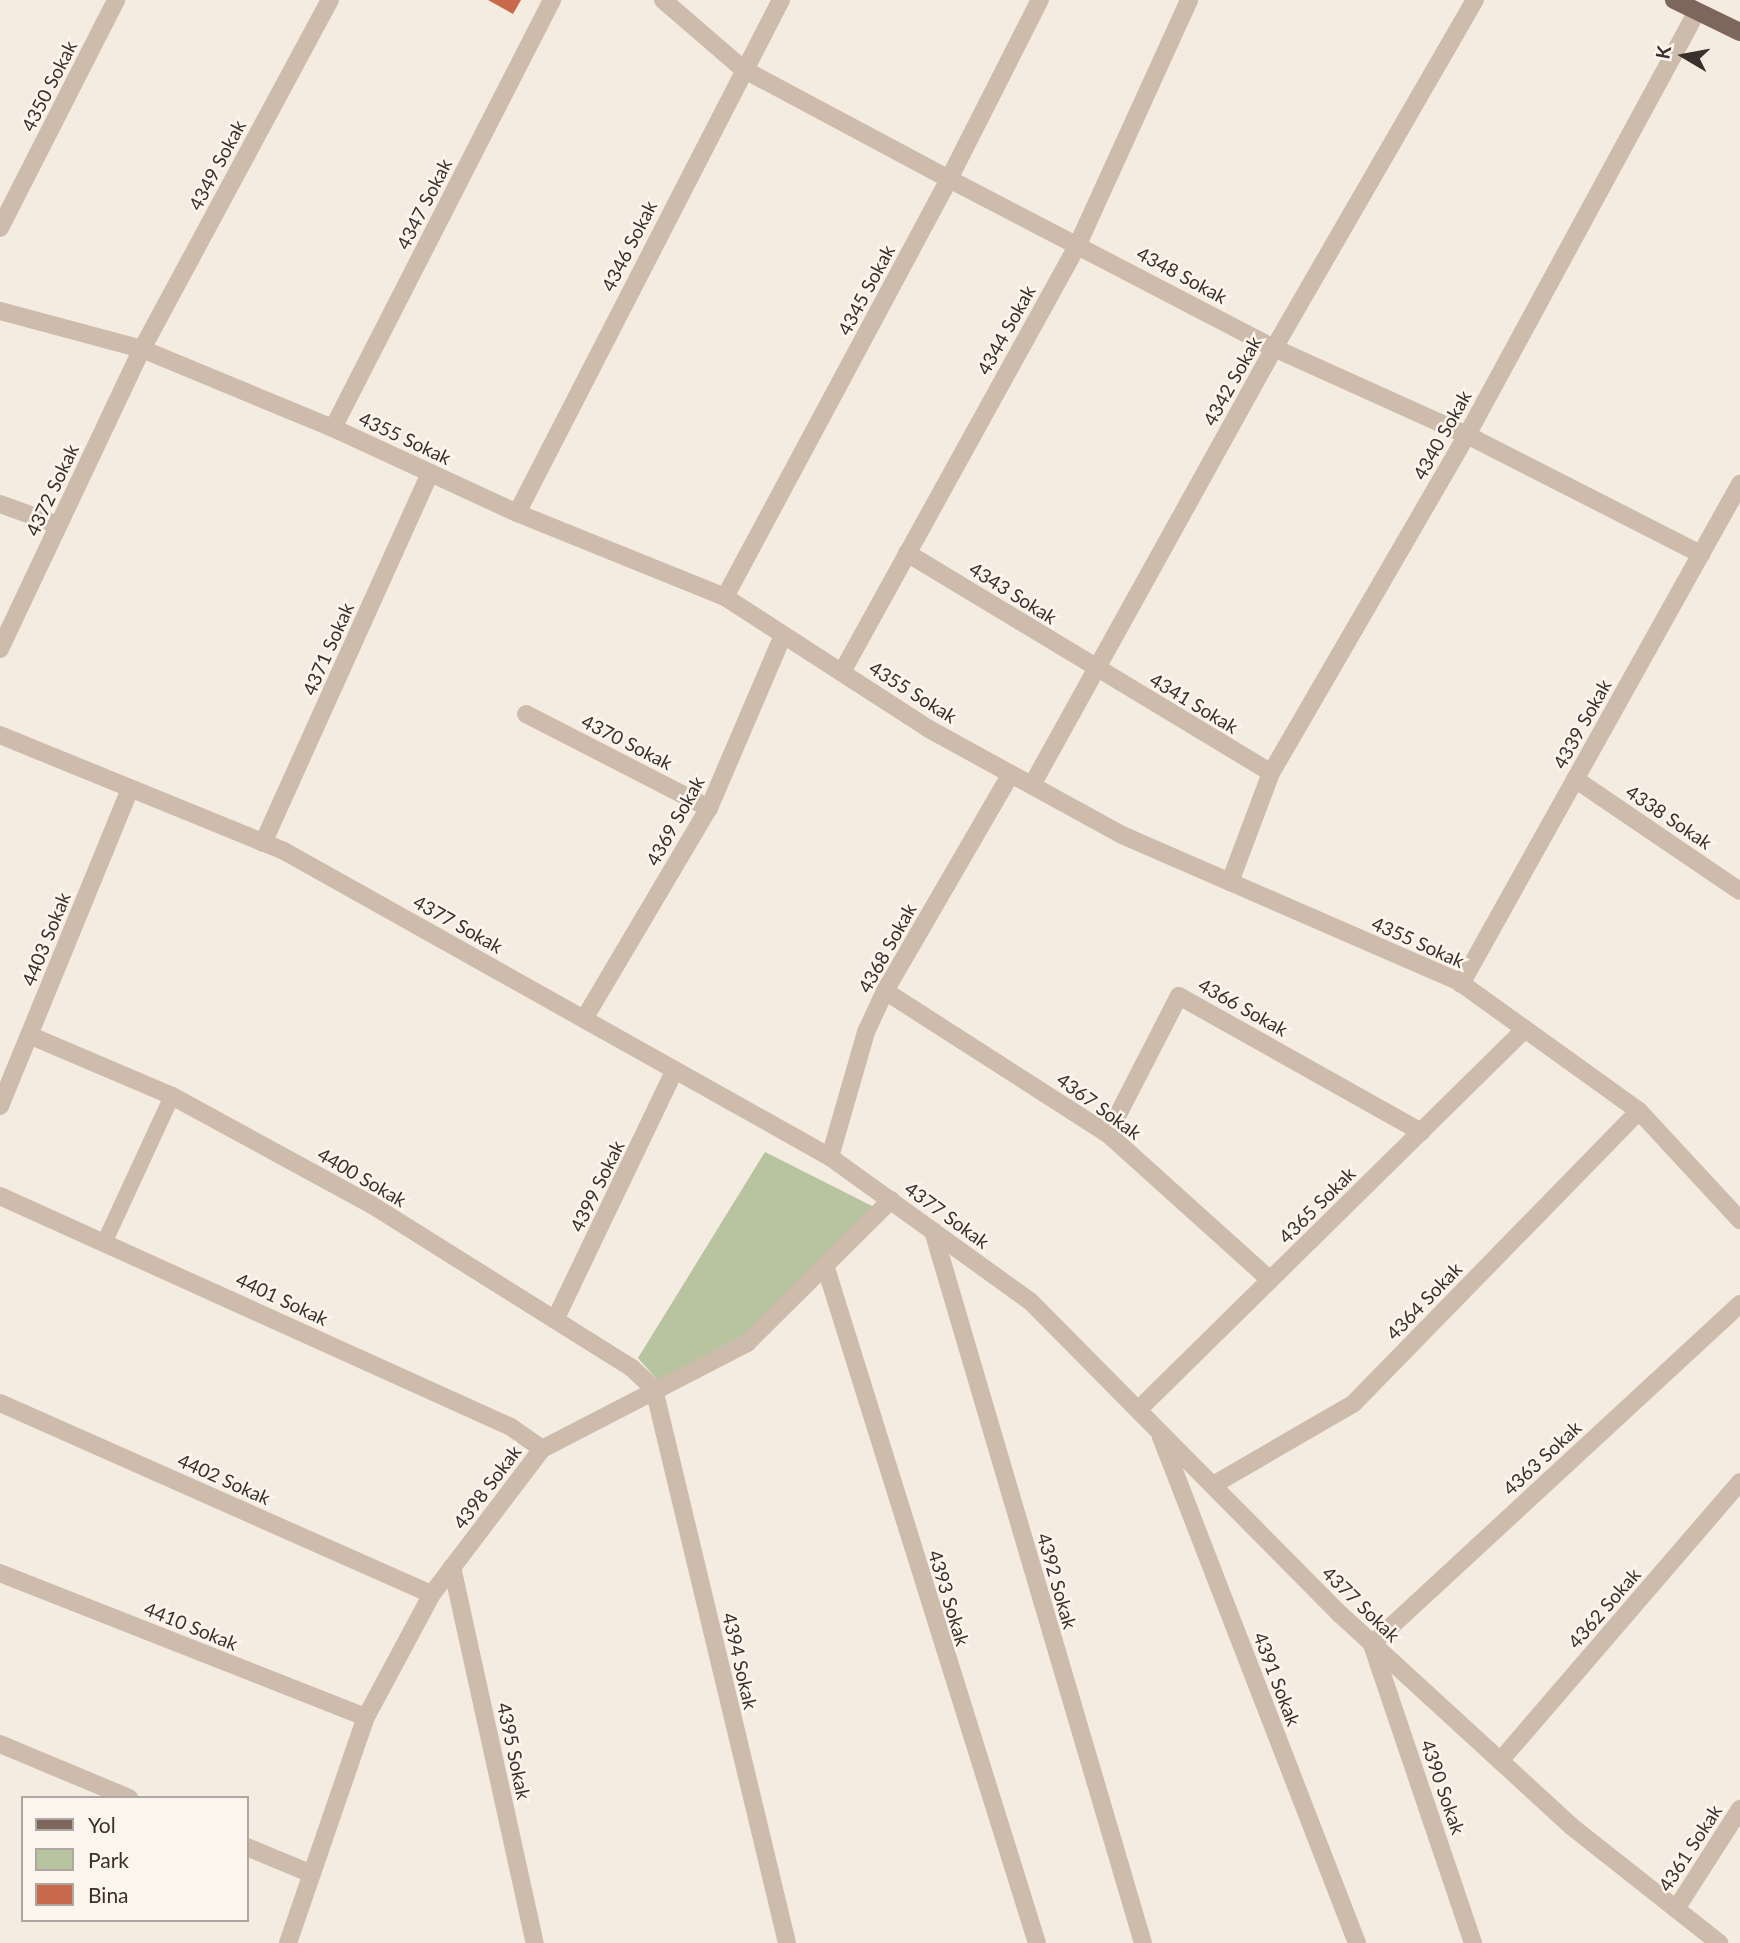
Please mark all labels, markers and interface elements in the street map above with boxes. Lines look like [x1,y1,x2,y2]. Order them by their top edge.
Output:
north arrow [1649,21,1719,91]
street label: 4350 Sokak [16,37,82,135]
text: K [1650,44,1675,61]
street label: 4349 Sokak [184,116,250,214]
street label: 4347 Sokak [391,155,457,253]
street label: 4346 Sokak [596,197,662,295]
street label: 4345 Sokak [833,241,899,339]
street label: 4348 Sokak [1133,242,1231,308]
street label: 4344 Sokak [972,281,1040,379]
street label: 4342 Sokak [1198,332,1266,430]
street label: 4340 Sokak [1408,386,1476,484]
street label: 4355 Sokak [355,407,455,469]
street label: 4372 Sokak [21,440,83,540]
street label: 4343 Sokak [965,557,1061,629]
street label: 4371 Sokak [298,599,358,699]
street label: 4355 Sokak [865,656,961,728]
street label: 4341 Sokak [1146,668,1242,738]
street label: 4339 Sokak [1548,675,1616,773]
street label: 4370 Sokak [578,709,676,775]
street label: 4369 Sokak [641,772,709,870]
street label: 4338 Sokak [1622,780,1716,854]
street label: 4403 Sokak [17,889,75,989]
street label: 4377 Sokak [409,890,507,958]
street label: 4368 Sokak [853,899,921,997]
street label: 4355 Sokak [1368,912,1468,972]
street label: 4366 Sokak [1194,973,1292,1041]
street label: 4367 Sokak [1052,1068,1146,1144]
street label: 4399 Sokak [565,1137,629,1235]
street label: 4400 Sokak [314,1142,410,1212]
street label: 4365 Sokak [1274,1162,1360,1248]
street label: 4377 Sokak [900,1177,994,1253]
street label: 4364 Sokak [1382,1258,1466,1344]
street label: 4401 Sokak [232,1268,332,1330]
street label: 4363 Sokak [1498,1416,1586,1500]
street label: 4398 Sokak [448,1441,526,1533]
street label: 4402 Sokak [174,1449,274,1509]
street label: 4392 Sokak [1032,1530,1082,1632]
street label: 4393 Sokak [924,1547,974,1649]
street label: 4377 Sokak [1318,1562,1404,1646]
street label: 4362 Sokak [1563,1563,1645,1653]
street label: 4410 Sokak [141,1597,241,1655]
street label: 4394 Sokak [718,1610,762,1712]
street label: 4391 Sokak [1249,1629,1305,1729]
street label: 4395 Sokak [493,1700,535,1802]
street label: 4390 Sokak [1416,1737,1470,1837]
legend [21,1796,248,1922]
street label: 4361 Sokak [1654,1800,1726,1896]
text: Yol [88,1812,116,1837]
text: Park [88,1847,129,1872]
text: Bina [88,1882,129,1907]

